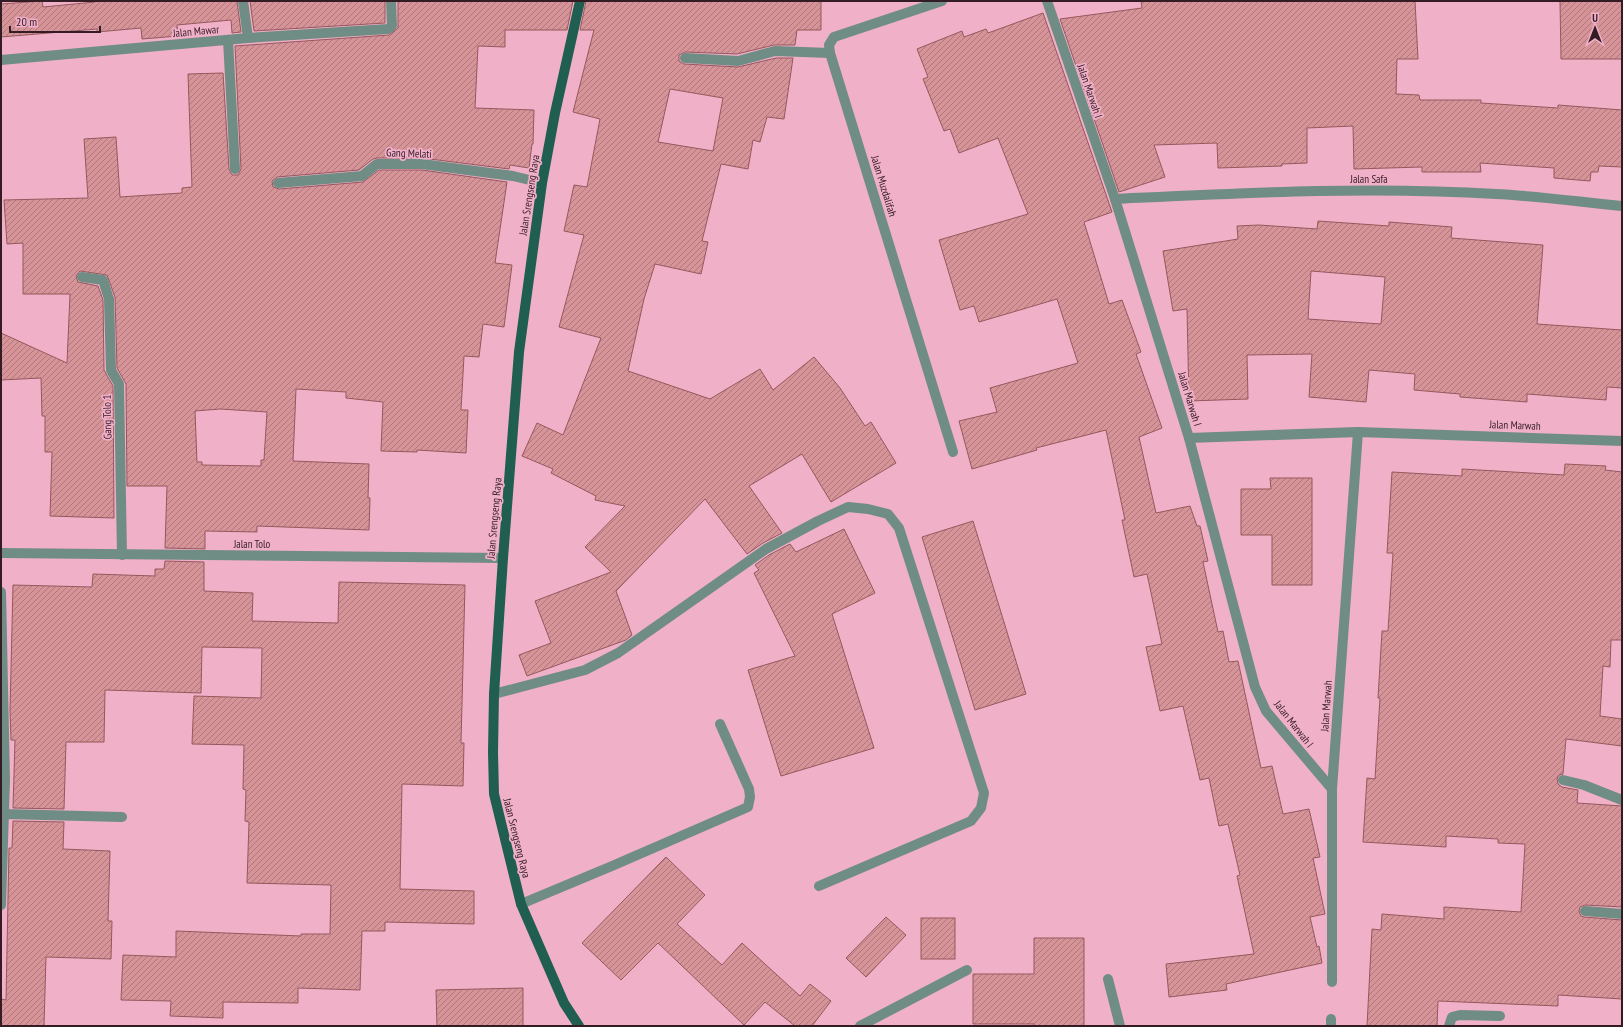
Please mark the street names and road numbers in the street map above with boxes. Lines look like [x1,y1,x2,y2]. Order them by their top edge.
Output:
street label: Jalan Mawar [171,22,220,40]
street label: Jalan Marwah I [1074,61,1106,120]
street label: Gang Melati [386,145,432,161]
street label: Jalan Muzdalifah [868,153,900,218]
street label: Jalan Srengseng Raya [516,154,542,237]
street label: Jalan Safa [1349,172,1388,186]
street label: Jalan Marwah I [1175,369,1205,428]
street label: Gang Tolo 1 [100,395,114,439]
street label: Jalan Marwah [1488,417,1541,433]
street label: Jalan Srengseng Raya [483,477,505,560]
street label: Jalan Tolo [233,537,271,551]
street label: Jalan Marwah [1317,680,1335,733]
street label: Jalan Marwah I [1271,697,1317,750]
street label: Jalan Srengseng Raya [500,796,534,879]

